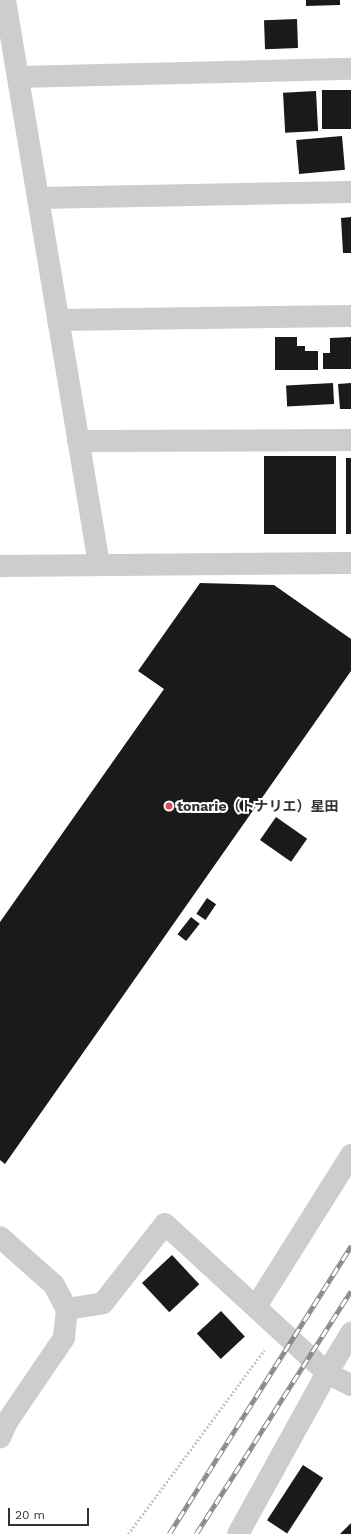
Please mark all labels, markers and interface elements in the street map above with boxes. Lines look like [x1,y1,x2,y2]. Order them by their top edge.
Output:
place label: tonarie（トナリエ）星田 [177,798,338,814]
marker: tonarie（トナリエ）星田 [164,801,174,811]
scale bar [10,1500,91,1526]
text: 20 m [15,1508,45,1522]

